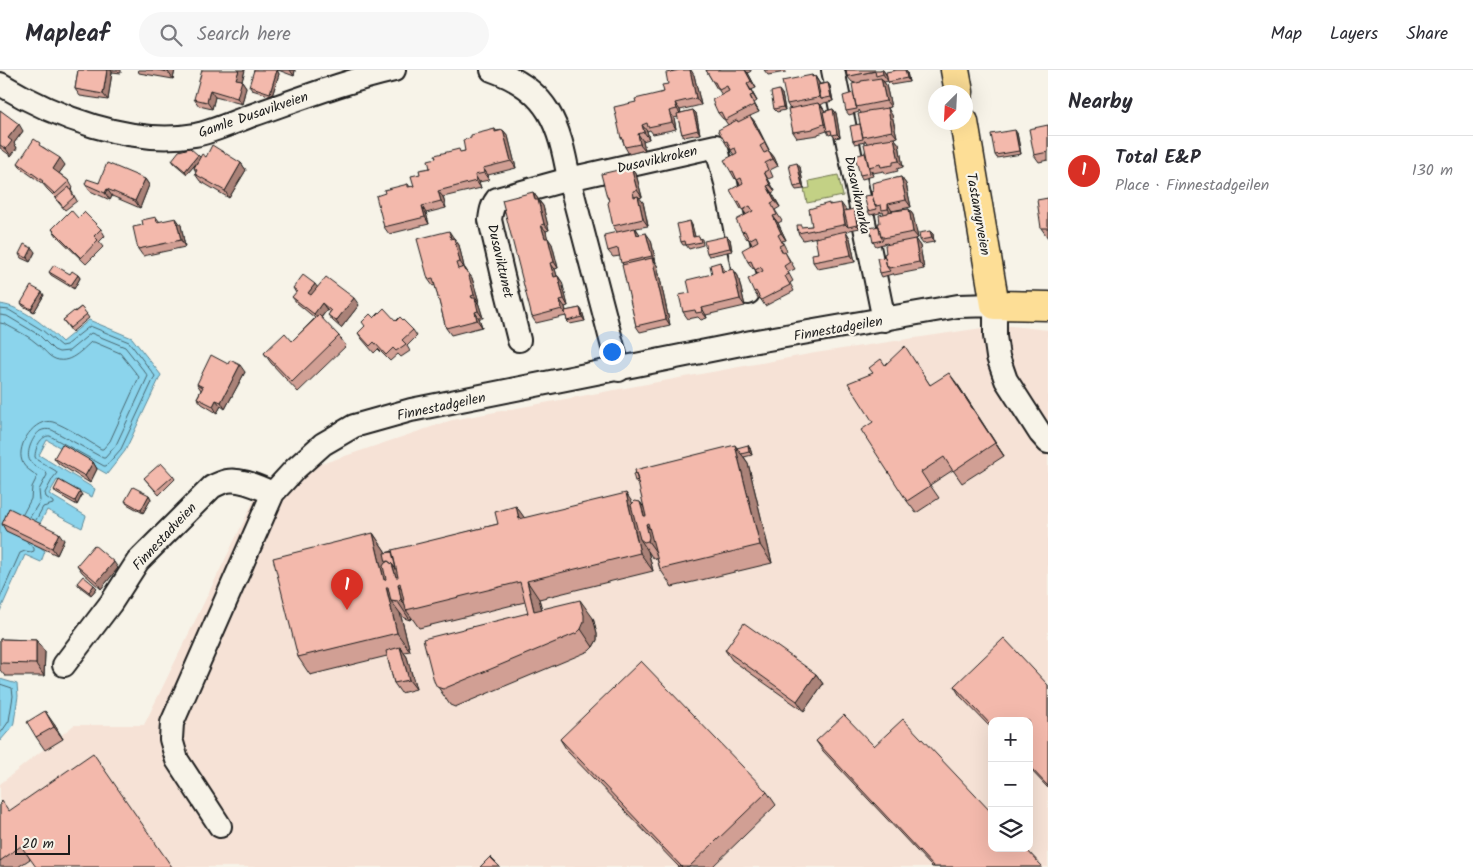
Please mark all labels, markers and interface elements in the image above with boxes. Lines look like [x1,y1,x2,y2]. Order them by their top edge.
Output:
search box [139,12,489,57]
text: Mapleaf [25,15,109,54]
text: Search here [197,20,291,50]
text: Map [1271,20,1302,49]
text: Layers [1330,20,1378,49]
text: Share [1406,20,1448,49]
icon: search [157,21,185,49]
north arrow [928,85,973,130]
street label: Gamle Dusavikveien [195,86,311,144]
text: Nearby [1068,86,1133,119]
street label: Dusavikkroken [615,140,700,180]
text: Total E&P [1115,143,1200,173]
street label: Dusavikmarka [838,154,876,236]
text: 1 [1082,158,1086,183]
text: 130 m [1412,158,1453,183]
street label: Tastamyrveien [960,171,996,257]
text: Place · Finnestadgeilen [1115,173,1269,198]
street label: Dusaviktunet [481,222,519,301]
street label: Finnestadgeilen [792,310,885,348]
your location [599,339,625,365]
street label: Finnestadgeilen [395,387,488,427]
street label: Finnestadveien [127,498,202,576]
pin: 1 [331,569,363,610]
map controls [988,717,1033,852]
button: + [988,717,1033,762]
button: − [988,762,1033,807]
button: layers [988,807,1033,852]
scale bar [15,832,70,855]
text: 20 m [22,833,54,855]

